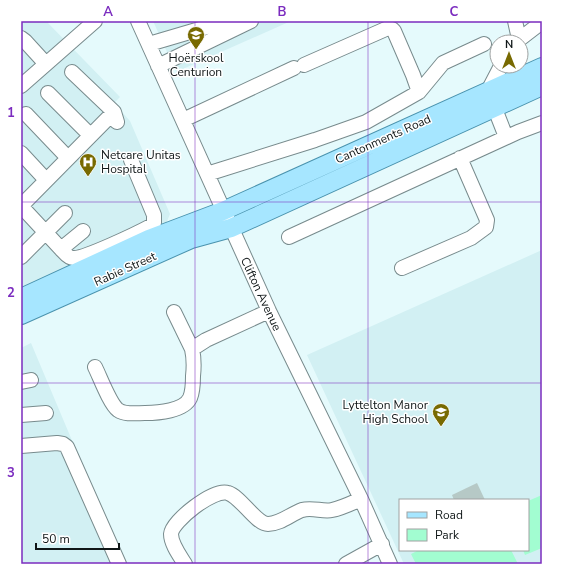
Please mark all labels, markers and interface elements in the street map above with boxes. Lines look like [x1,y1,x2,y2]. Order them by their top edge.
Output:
text: A [103,3,113,21]
text: B [278,3,287,21]
text: C [450,3,459,21]
school or university icon: Hoërskool Centurion [186,25,206,50]
north arrow [489,34,529,74]
text: N [505,37,513,52]
place label: Hoërskool Centurion [169,50,224,80]
text: 1 [7,104,15,122]
street label: Cantonments Road [333,111,433,167]
place label: Netcare Unitas Hospital [101,147,181,177]
hospital icon: Netcare Unitas Hospital [78,152,98,177]
street label: Rabie Street [91,248,159,290]
street label: Clifton Avenue [237,255,285,333]
text: 2 [7,284,15,302]
place label: Lyttelton Manor High School [343,397,429,427]
school or university icon: Lyttelton Manor High School [431,402,451,427]
text: 3 [7,464,15,482]
legend [399,499,529,551]
text: Road [435,507,463,523]
scale bar [36,525,119,551]
text: Park [435,527,460,543]
text: 50 m [42,531,70,547]

